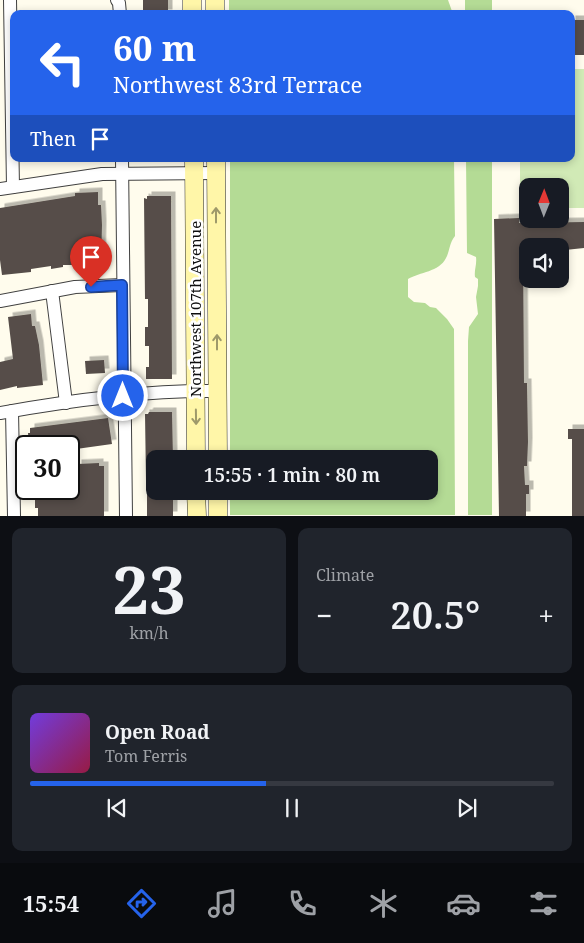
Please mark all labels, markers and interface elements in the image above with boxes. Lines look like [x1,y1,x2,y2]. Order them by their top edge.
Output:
text: 60 m [113,24,196,71]
icon: left [30,30,95,95]
text: Northwest 83rd Terrace [113,69,362,99]
icon: arrive [86,125,114,153]
text: Then [30,126,76,152]
north arrow [519,178,569,228]
map controls [519,178,569,288]
one-way arrow [211,207,221,224]
street label: Northwest 107th Avenue [185,221,205,397]
pin [70,236,112,287]
button: sound [519,238,569,288]
icon: arrive [77,243,105,271]
one-way arrow [212,334,222,350]
position arrow [96,369,148,421]
one-way arrow [191,409,201,425]
speed limit sign: 30 [15,435,80,500]
text: 15:55 · 1 min · 80 m [204,462,380,488]
text: 23 [112,545,186,633]
text: Climate [316,564,374,586]
text: 20.5° [390,588,480,640]
text: − [316,596,332,634]
text: + [538,596,554,634]
text: km/h [129,622,169,644]
text: Open Road [105,719,210,745]
text: Tom Ferris [105,745,187,767]
icon: previous [103,794,131,822]
icon: pause [278,794,306,822]
icon: next [453,794,481,822]
icon: directions [124,886,159,921]
icon: music [205,886,240,921]
icon: phone [285,886,320,921]
icon: climate [366,886,401,921]
icon: car [446,886,481,921]
icon: filters [526,886,561,921]
text: 15:54 [23,888,79,918]

